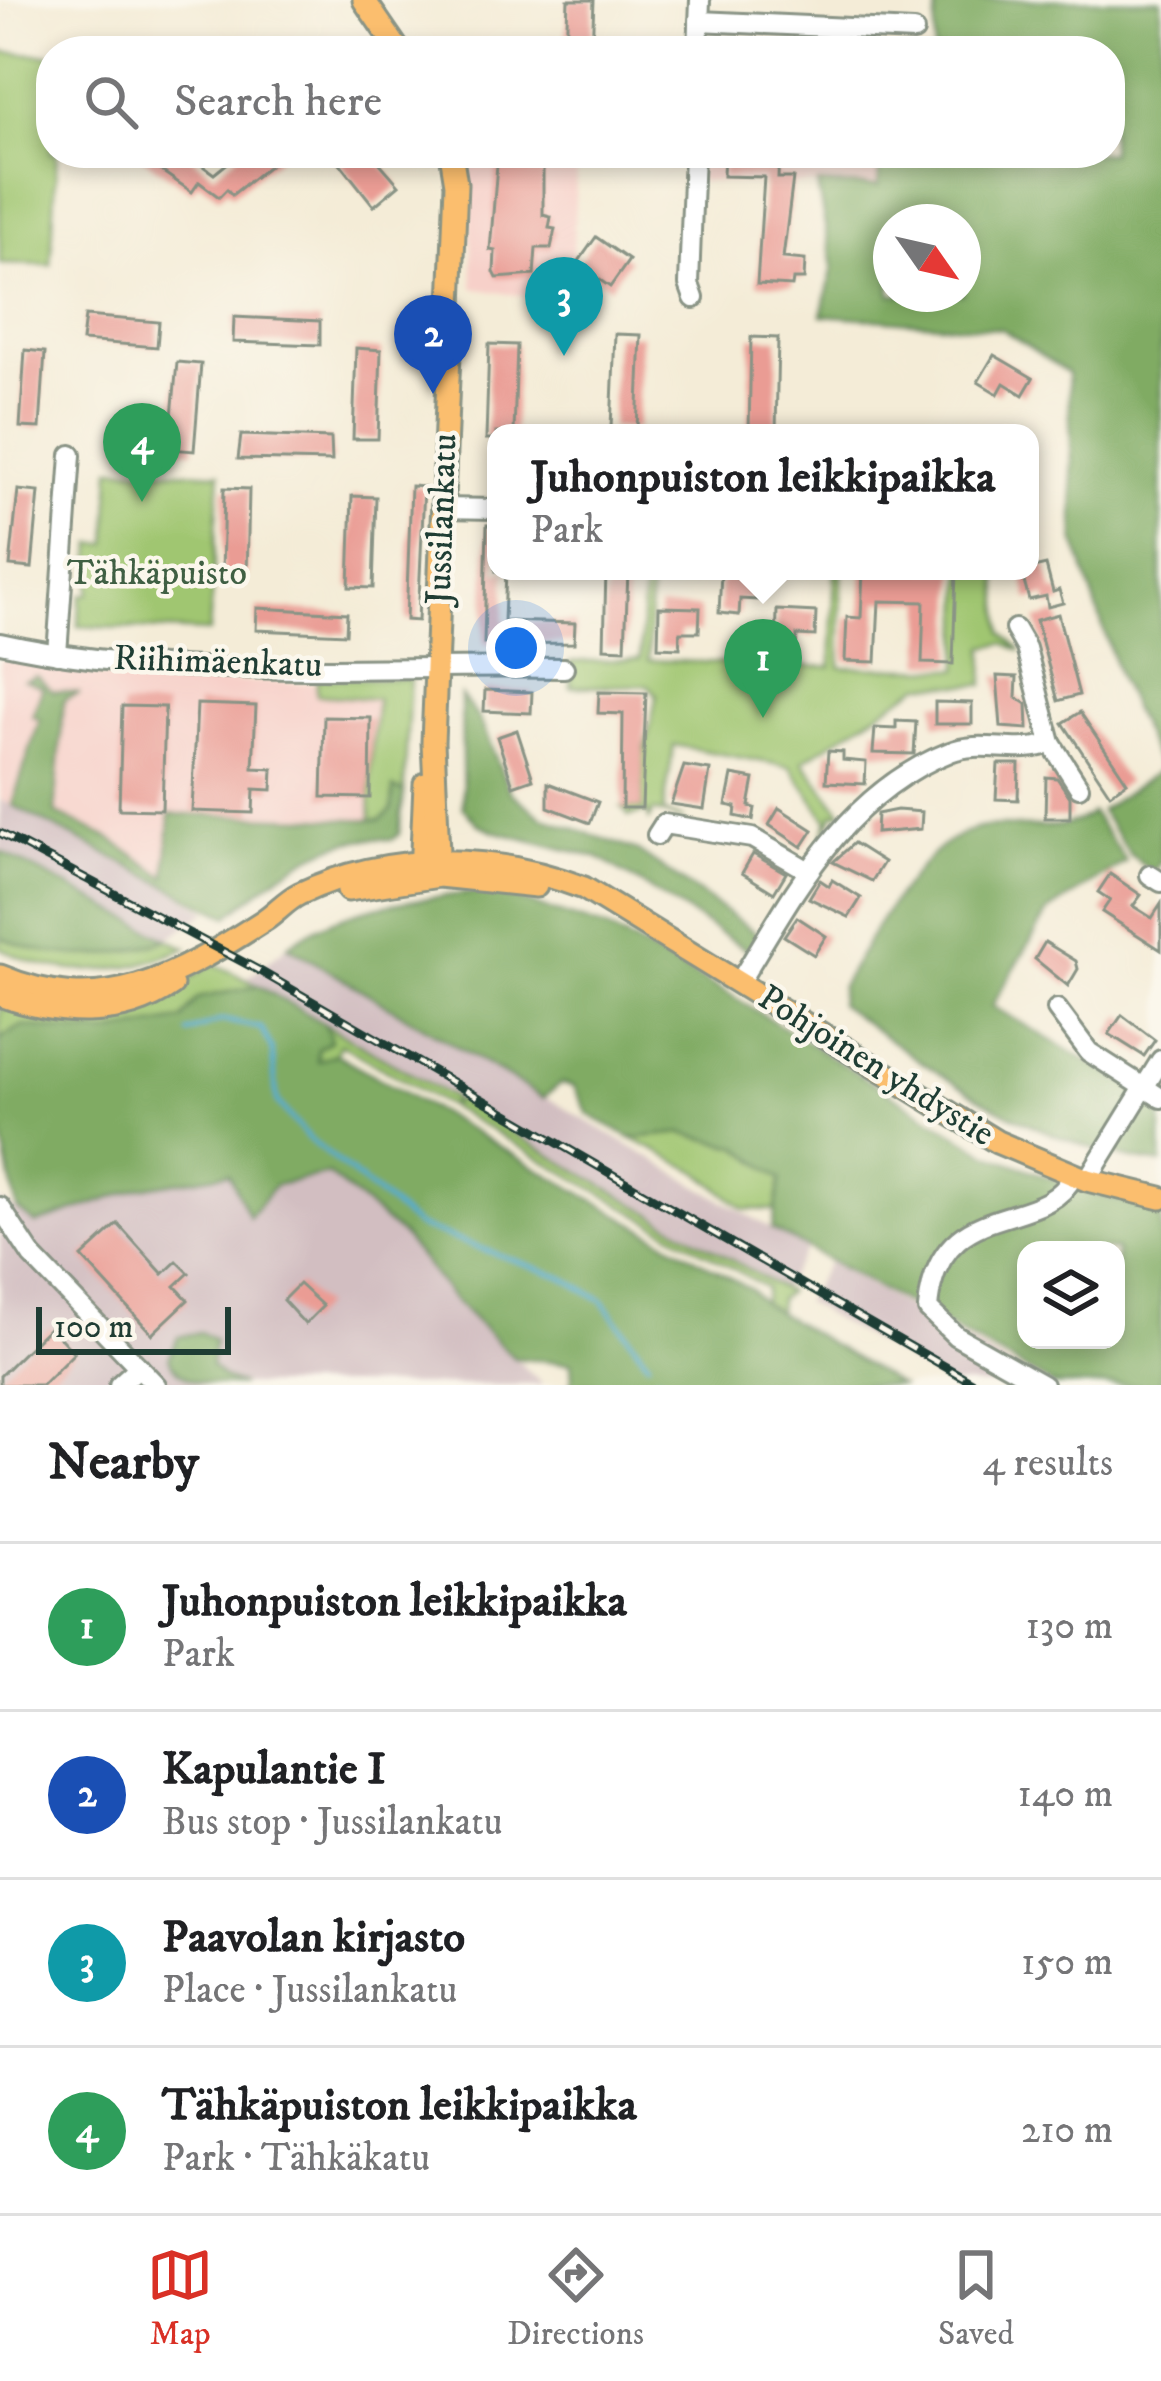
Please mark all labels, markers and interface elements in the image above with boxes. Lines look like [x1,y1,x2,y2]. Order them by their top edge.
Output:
search box [36,36,1125,168]
icon: search [78,69,144,135]
text: Search here [174,74,382,130]
north arrow [873,204,981,312]
pin: 3 [525,257,603,356]
pin: 2 [394,295,472,394]
pin: 4 [103,403,181,502]
popup [487,424,1039,580]
street label: Jussilankatu [416,433,467,608]
text: Juhonpuiston leikkipaikka [531,450,995,506]
text: Park [531,506,603,555]
park label: Tähkäpuisto [67,551,247,596]
your location [486,618,546,678]
pin: 1 [724,619,802,718]
street label: Riihimäenkatu [113,636,323,688]
street label: Pohjoinen yhdystie [750,975,1002,1157]
map controls [1017,1241,1125,1349]
button: layers [1017,1241,1125,1349]
scale bar [36,1301,231,1354]
text: 100 m [54,1307,133,1348]
text: Nearby [48,1431,199,1495]
text: 4 results [983,1439,1113,1488]
text: Juhonpuiston leikkipaikka [162,1574,627,1630]
text: 1 [80,1602,94,1651]
text: 130 m [1025,1602,1113,1651]
text: Park [162,1630,235,1679]
text: Kapulantie I [162,1742,386,1798]
text: 2 [77,1770,97,1819]
text: 140 m [1018,1770,1113,1819]
text: Bus stop · Jussilankatu [162,1798,503,1847]
text: Paavolan kirjasto [162,1910,465,1966]
text: 3 [80,1938,94,1987]
text: 150 m [1021,1938,1113,1987]
text: Place · Jussilankatu [162,1966,457,2015]
text: Tähkäpuiston leikkipaikka [162,2078,637,2134]
text: 4 [76,2106,98,2155]
text: 210 m [1021,2106,1113,2155]
text: Park · Tähkäkatu [162,2134,430,2183]
tab: Map [147,2242,213,2355]
tab: Directions [507,2242,644,2355]
tab: Saved [938,2242,1014,2355]

